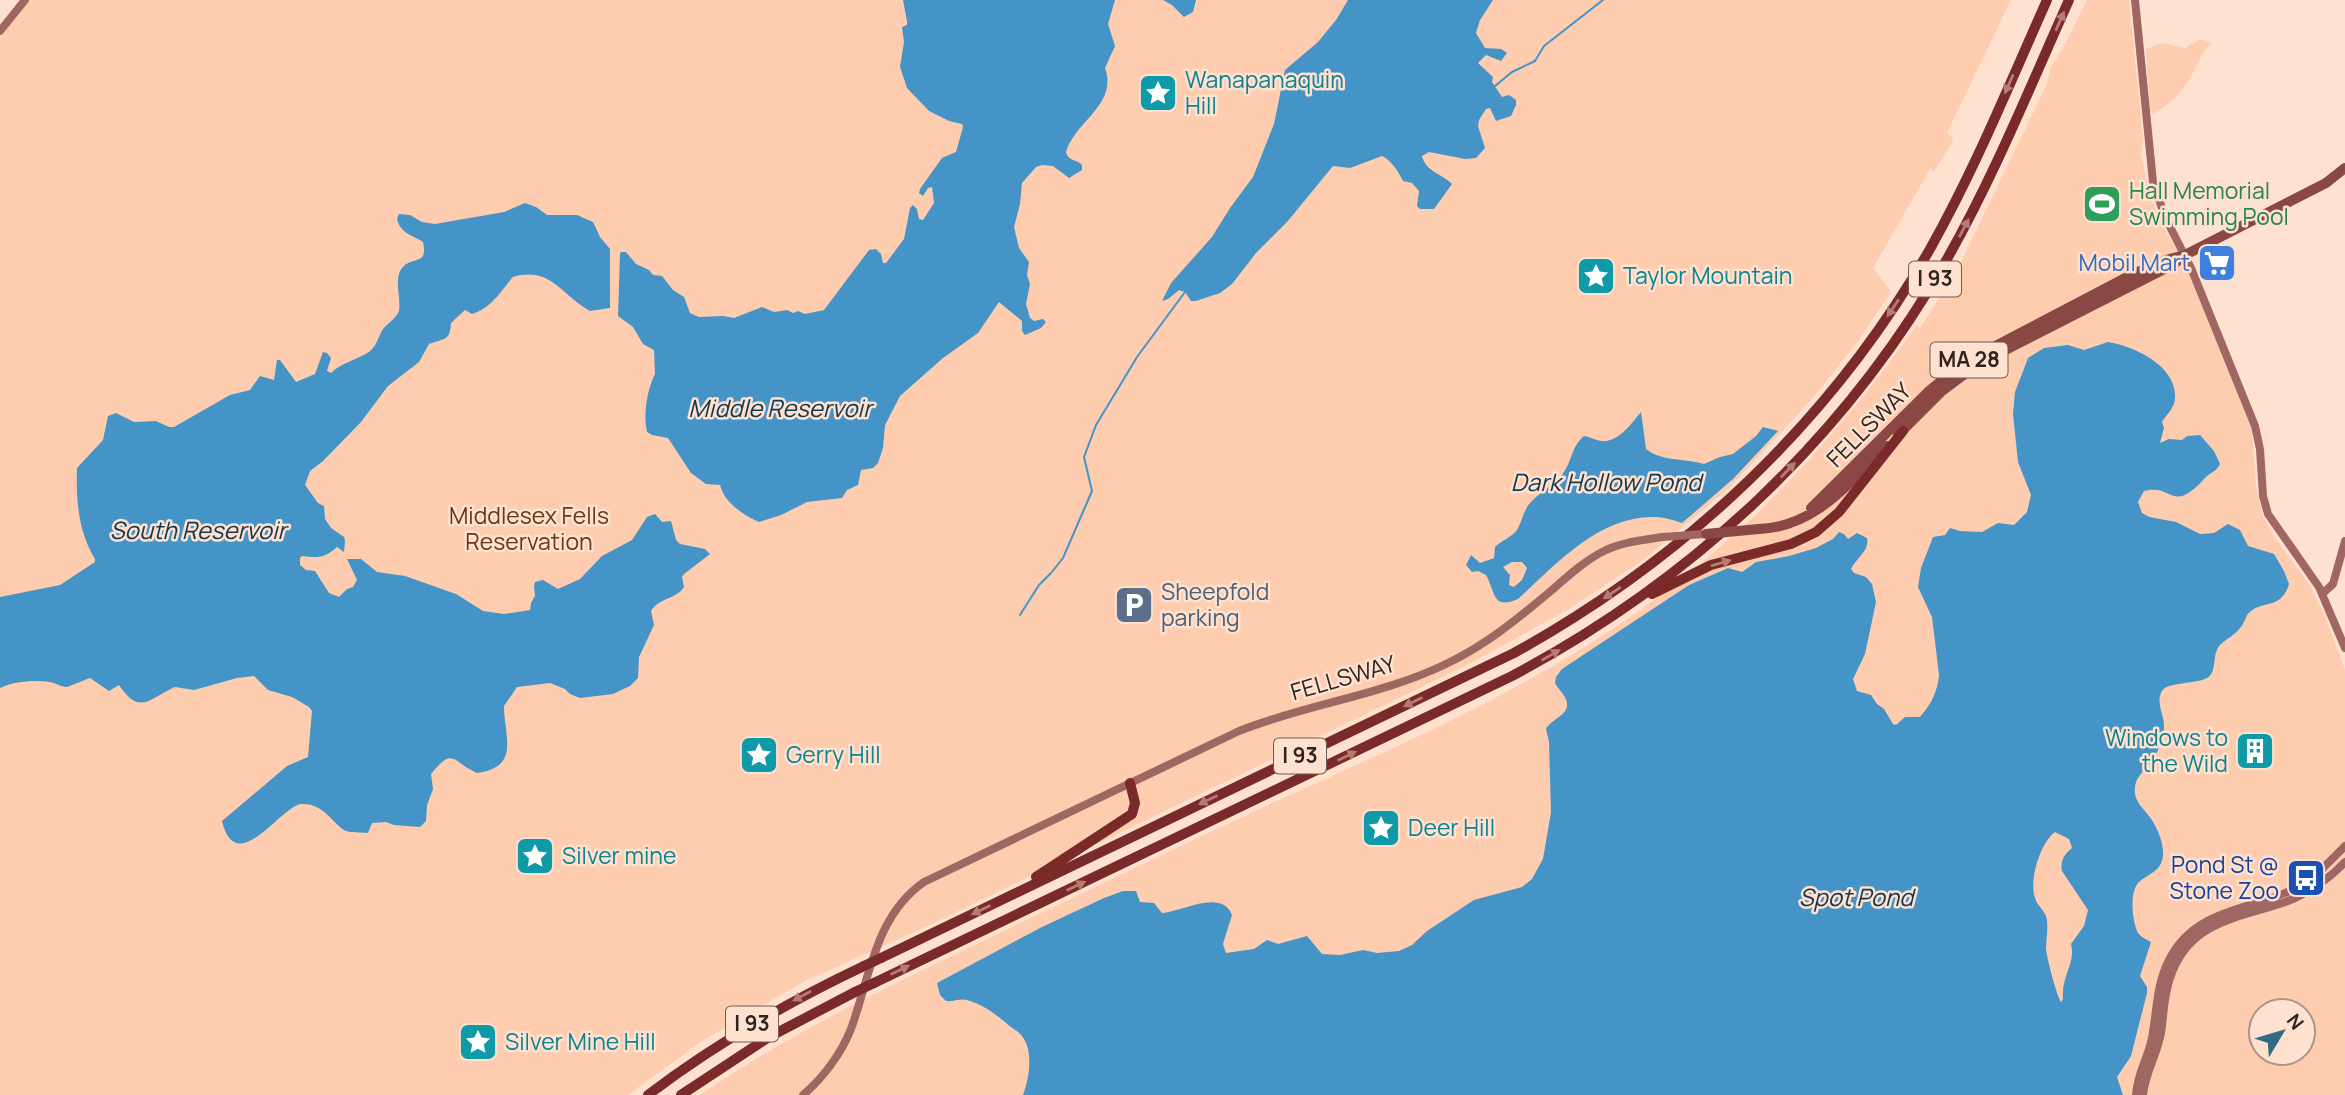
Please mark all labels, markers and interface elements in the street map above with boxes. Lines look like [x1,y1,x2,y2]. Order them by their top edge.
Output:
one-way arrow [2055,11,2066,32]
place label: Wanapanaquin Hill [1185,63,1344,121]
place icon: Wanapanaquin Hill [1137,72,1179,114]
one-way arrow [2003,74,2014,95]
place label: Hall Memorial Swimming Pool [2129,174,2289,232]
sports icon: Hall Memorial Swimming Pool [2081,183,2123,225]
one-way arrow [1958,218,1970,238]
supermarket icon: Mobil Mart [2196,242,2238,284]
place label: Mobil Mart [2078,246,2190,278]
place icon: Taylor Mountain [1575,255,1617,297]
place label: Taylor Mountain [1623,259,1792,291]
road number: I 93 [1909,262,1961,296]
one-way arrow [1887,298,1900,318]
road number: MA 28 [1930,342,2008,378]
street label: FELLSWAY [1819,375,1918,474]
water label: Middle Reservoir [688,391,875,424]
one-way arrow [1779,462,1796,479]
water label: Dark Hollow Pond [1511,465,1704,498]
park label: Middlesex Fells Reservation [449,499,609,557]
water label: South Reservoir [110,513,290,546]
one-way arrow [1710,557,1731,567]
place label: Sheepfold parking [1161,575,1269,633]
parking icon: Sheepfold parking [1113,584,1155,626]
one-way arrow [1603,586,1621,600]
street label: FELLSWAY [1287,647,1399,707]
one-way arrow [1541,648,1560,661]
one-way arrow [1403,696,1423,708]
place label: Windows to the Wild [2105,721,2228,779]
building icon: Windows to the Wild [2234,730,2276,772]
place icon: Gerry Hill [738,734,780,776]
place label: Gerry Hill [786,738,881,770]
road number: I 93 [1274,738,1326,774]
one-way arrow [1337,750,1357,761]
one-way arrow [1198,795,1218,806]
place icon: Deer Hill [1360,807,1402,849]
place label: Deer Hill [1408,811,1495,843]
place icon: Silver mine [514,835,556,877]
place label: Silver mine [562,839,676,871]
place label: Pond St @ Stone Zoo [2170,848,2279,906]
bus stop icon: Pond St @ Stone Zoo [2285,857,2327,899]
one-way arrow [1066,880,1086,891]
water label: Spot Pond [1799,880,1916,913]
one-way arrow [971,904,991,915]
one-way arrow [890,965,910,976]
one-way arrow [792,990,812,1002]
north arrow [2247,997,2317,1067]
road number: I 93 [726,1006,778,1042]
text: N [2281,1008,2310,1035]
place icon: Silver Mine Hill [457,1021,499,1063]
place label: Silver Mine Hill [505,1025,656,1057]

